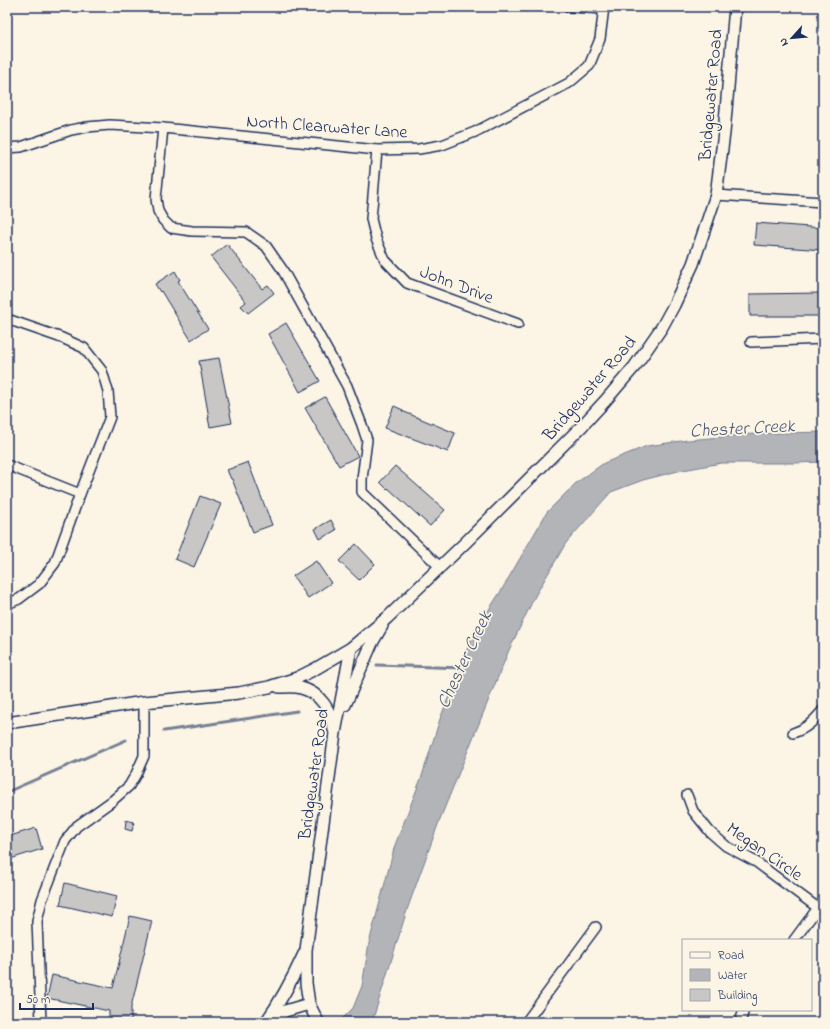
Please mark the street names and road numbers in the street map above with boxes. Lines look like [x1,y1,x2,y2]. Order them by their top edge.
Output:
street label: Bridgewater Road [693,28,732,163]
street label: North Clearwater Lane [245,109,409,147]
street label: John Drive [416,260,498,312]
street label: Bridgewater Road [537,331,644,449]
street label: Bridgewater Road [293,707,338,843]
street label: Megan Circle [720,817,808,890]

